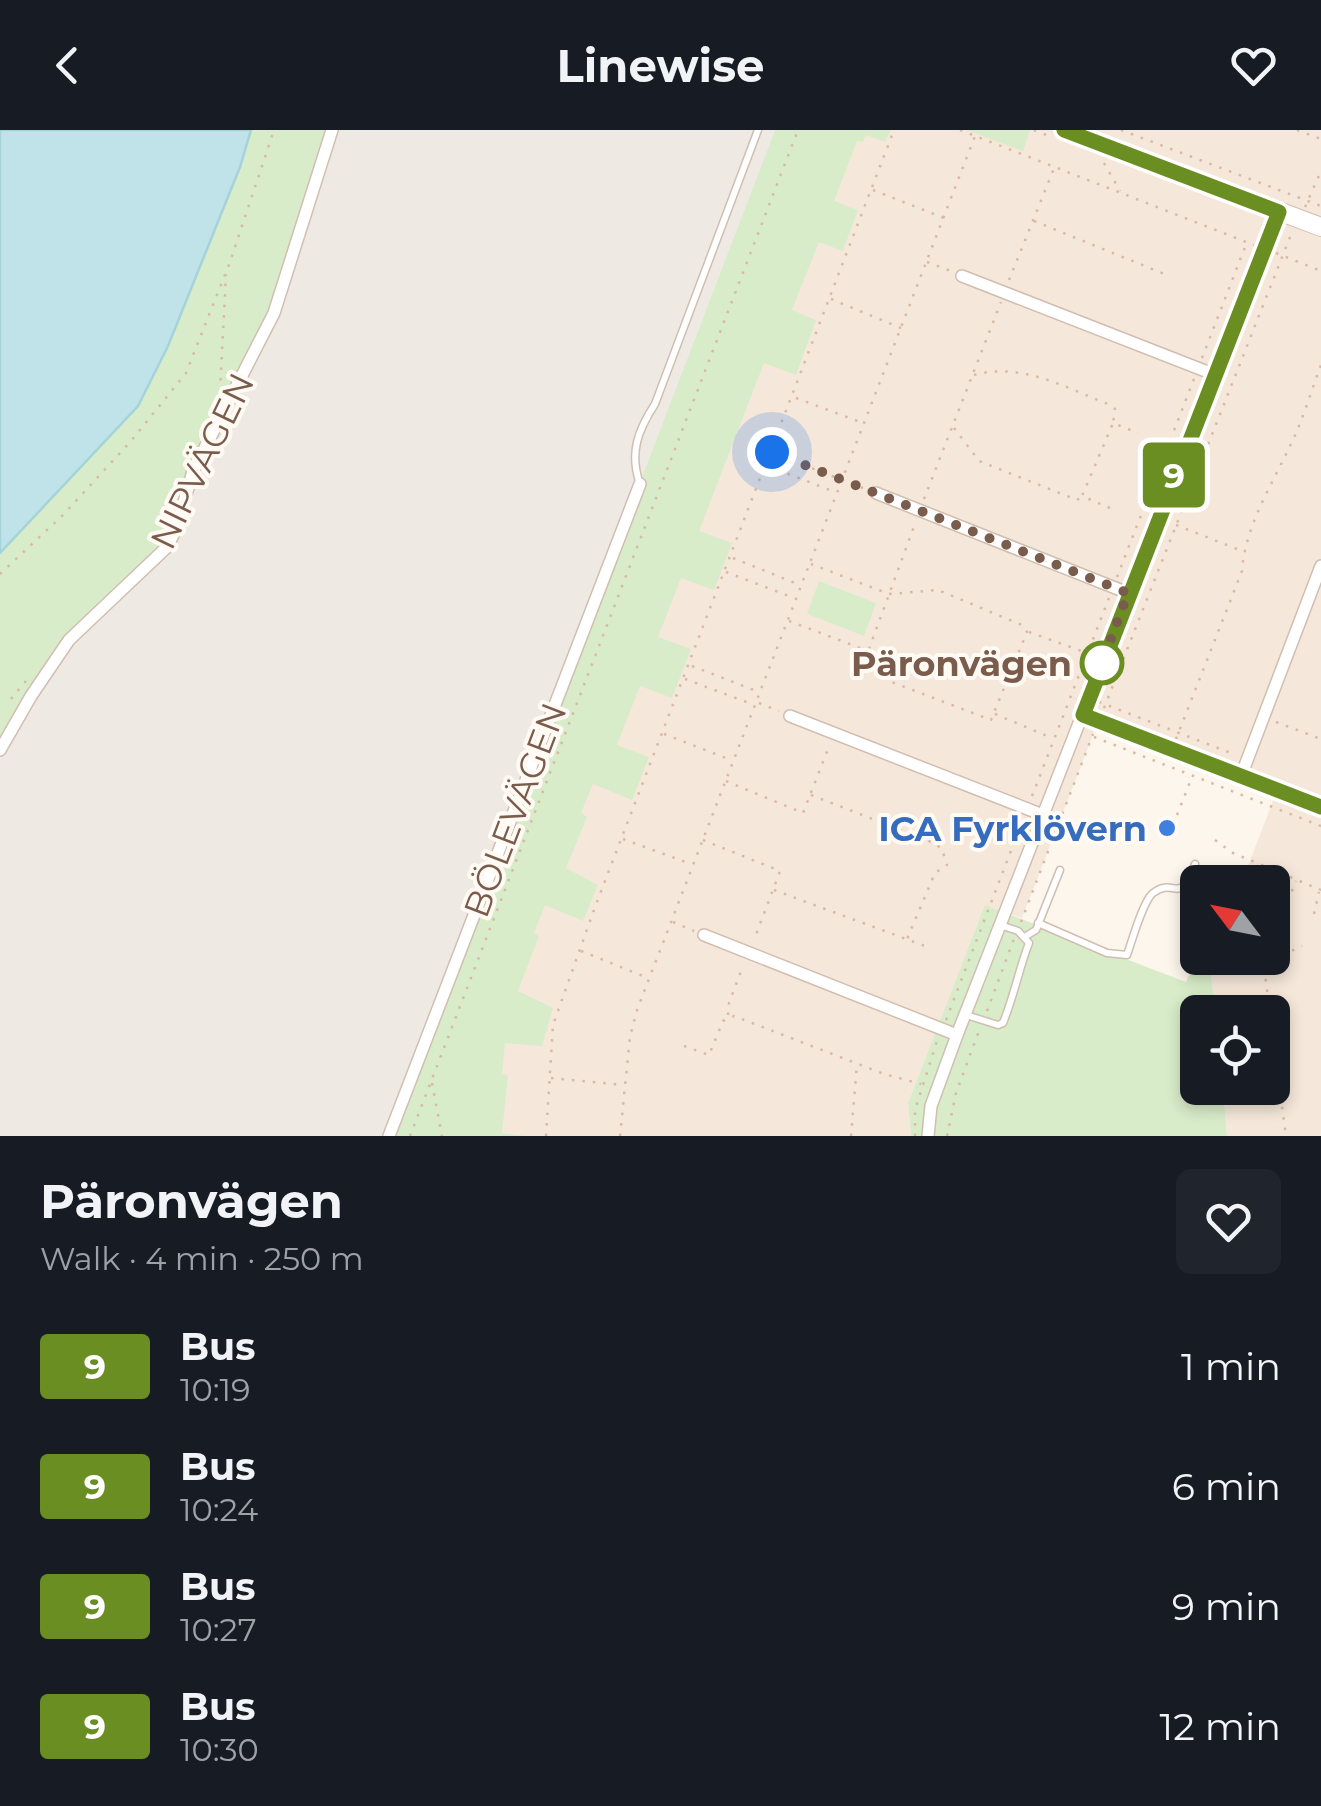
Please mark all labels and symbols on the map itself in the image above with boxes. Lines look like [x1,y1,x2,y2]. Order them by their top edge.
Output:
street label: NIPVÄGEN [141,366,263,556]
your location [747,427,797,477]
line badge: 9 [1142,442,1206,508]
place label: Päronvägen [851,642,1072,685]
marker: Päronvägen [1081,642,1123,684]
street label: BÖLEVÄGEN [454,697,576,923]
place label: ICA Fyrklövern [878,807,1147,850]
marker: ICA Fyrklövern [1156,817,1178,839]
north arrow [1180,865,1290,975]

